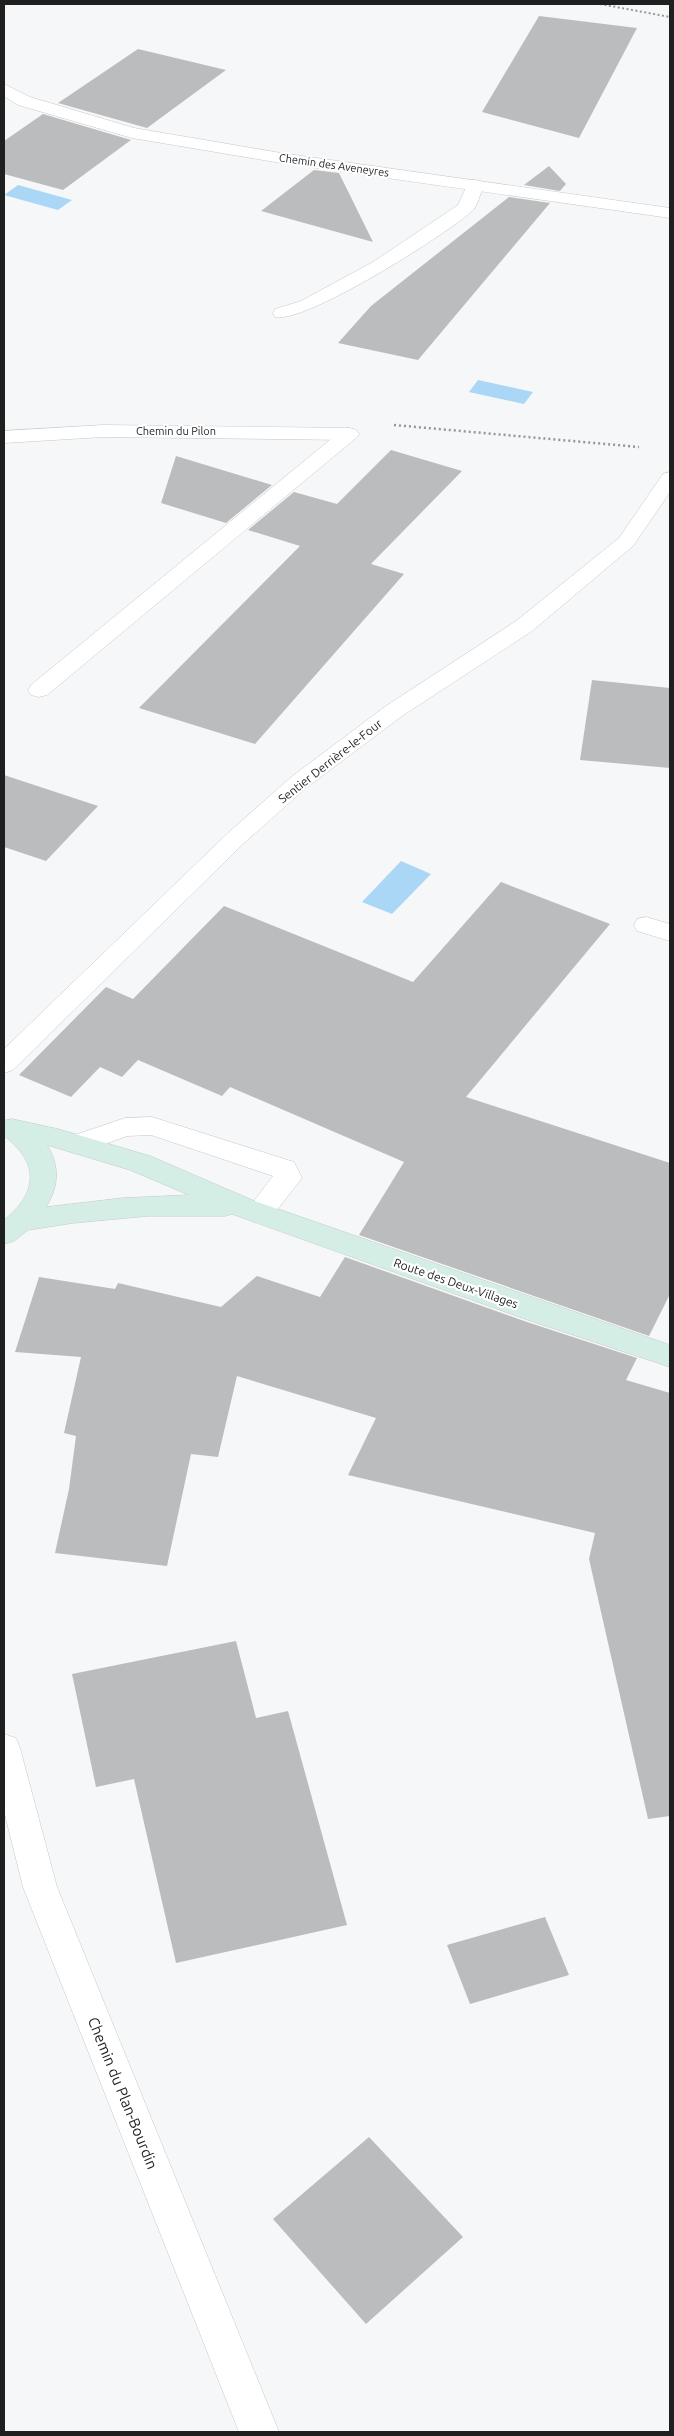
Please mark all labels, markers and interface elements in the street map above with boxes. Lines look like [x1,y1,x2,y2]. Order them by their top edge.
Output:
street label: Chemin des Aveneyres [278,151,390,179]
street label: Chemin du Pilon [136,425,216,437]
street label: Sentier Derrière-le-Four [276,716,385,805]
street label: Route des Deux-Villages [392,1256,520,1310]
street label: Chemin du Plan-Bourdin [85,2014,161,2172]

